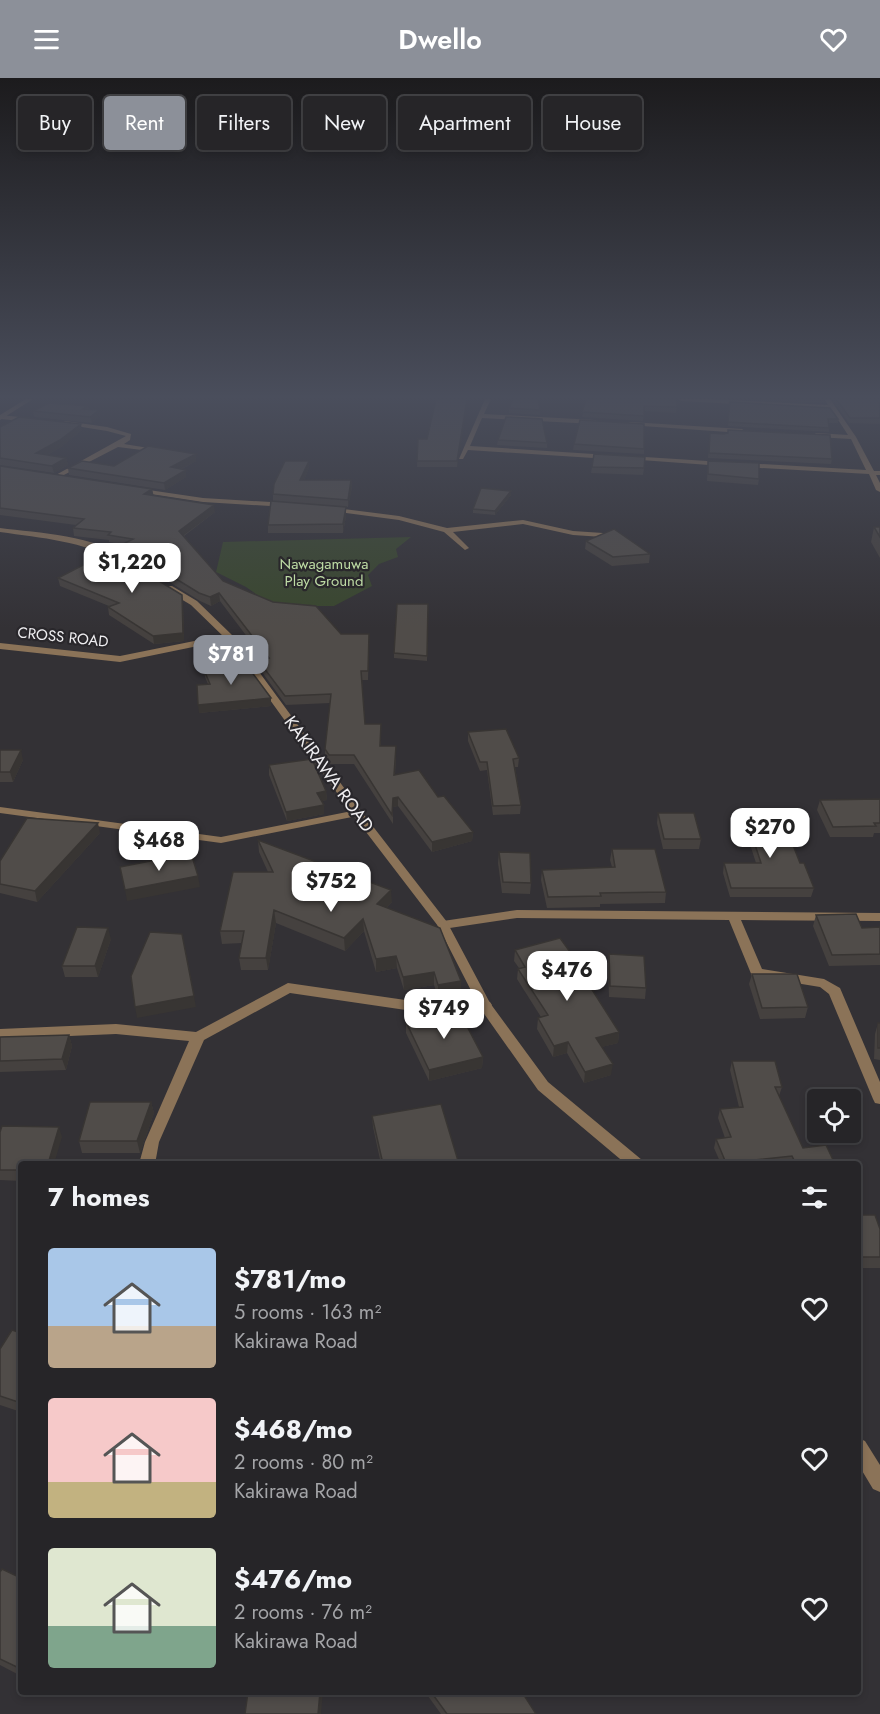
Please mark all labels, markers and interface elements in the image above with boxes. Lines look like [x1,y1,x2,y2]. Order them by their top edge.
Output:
text: Dwello [398,20,482,59]
icon: menu [30,23,63,56]
icon: heart [817,23,850,56]
chip: Buy [18,96,92,150]
chip: Rent [104,96,185,150]
chip: Filters [197,96,291,150]
chip: New [303,96,386,150]
chip: Apartment [398,96,531,150]
chip: House [543,96,642,150]
pin: $1,220 [83,543,181,594]
text: $1,220 [98,548,166,577]
park label: Nawagamuwa Play Ground [280,553,368,592]
street label: CROSS ROAD [16,621,110,653]
pin: $781 [195,635,267,686]
text: $781 [207,640,255,669]
street label: KAKIRAWA ROAD [278,711,380,837]
pin: $270 [734,808,806,859]
text: $270 [745,813,795,842]
pin: $468 [123,821,195,872]
text: $468 [133,826,185,855]
pin: $752 [295,862,367,913]
text: $752 [306,867,356,896]
pin: $476 [531,951,603,1002]
text: $476 [541,956,593,985]
pin: $749 [408,989,480,1040]
text: $749 [418,994,470,1023]
map controls [807,1089,861,1143]
button: locate [807,1089,861,1143]
text: 7 homes [48,1178,150,1216]
icon: filters [798,1181,831,1214]
text: $781/mo [234,1260,346,1298]
icon: home [96,1272,168,1344]
icon: heart [798,1292,831,1325]
text: 5 rooms · 163 m² [234,1298,381,1327]
text: Kakirawa Road [234,1327,358,1356]
text: $468/mo [234,1410,352,1448]
icon: home [96,1422,168,1494]
icon: heart [798,1442,831,1475]
text: 2 rooms · 80 m² [234,1448,373,1477]
text: Kakirawa Road [234,1477,358,1506]
text: $476/mo [234,1560,352,1598]
icon: home [96,1572,168,1644]
icon: heart [798,1592,831,1625]
text: 2 rooms · 76 m² [234,1598,372,1627]
text: Kakirawa Road [234,1627,358,1656]

